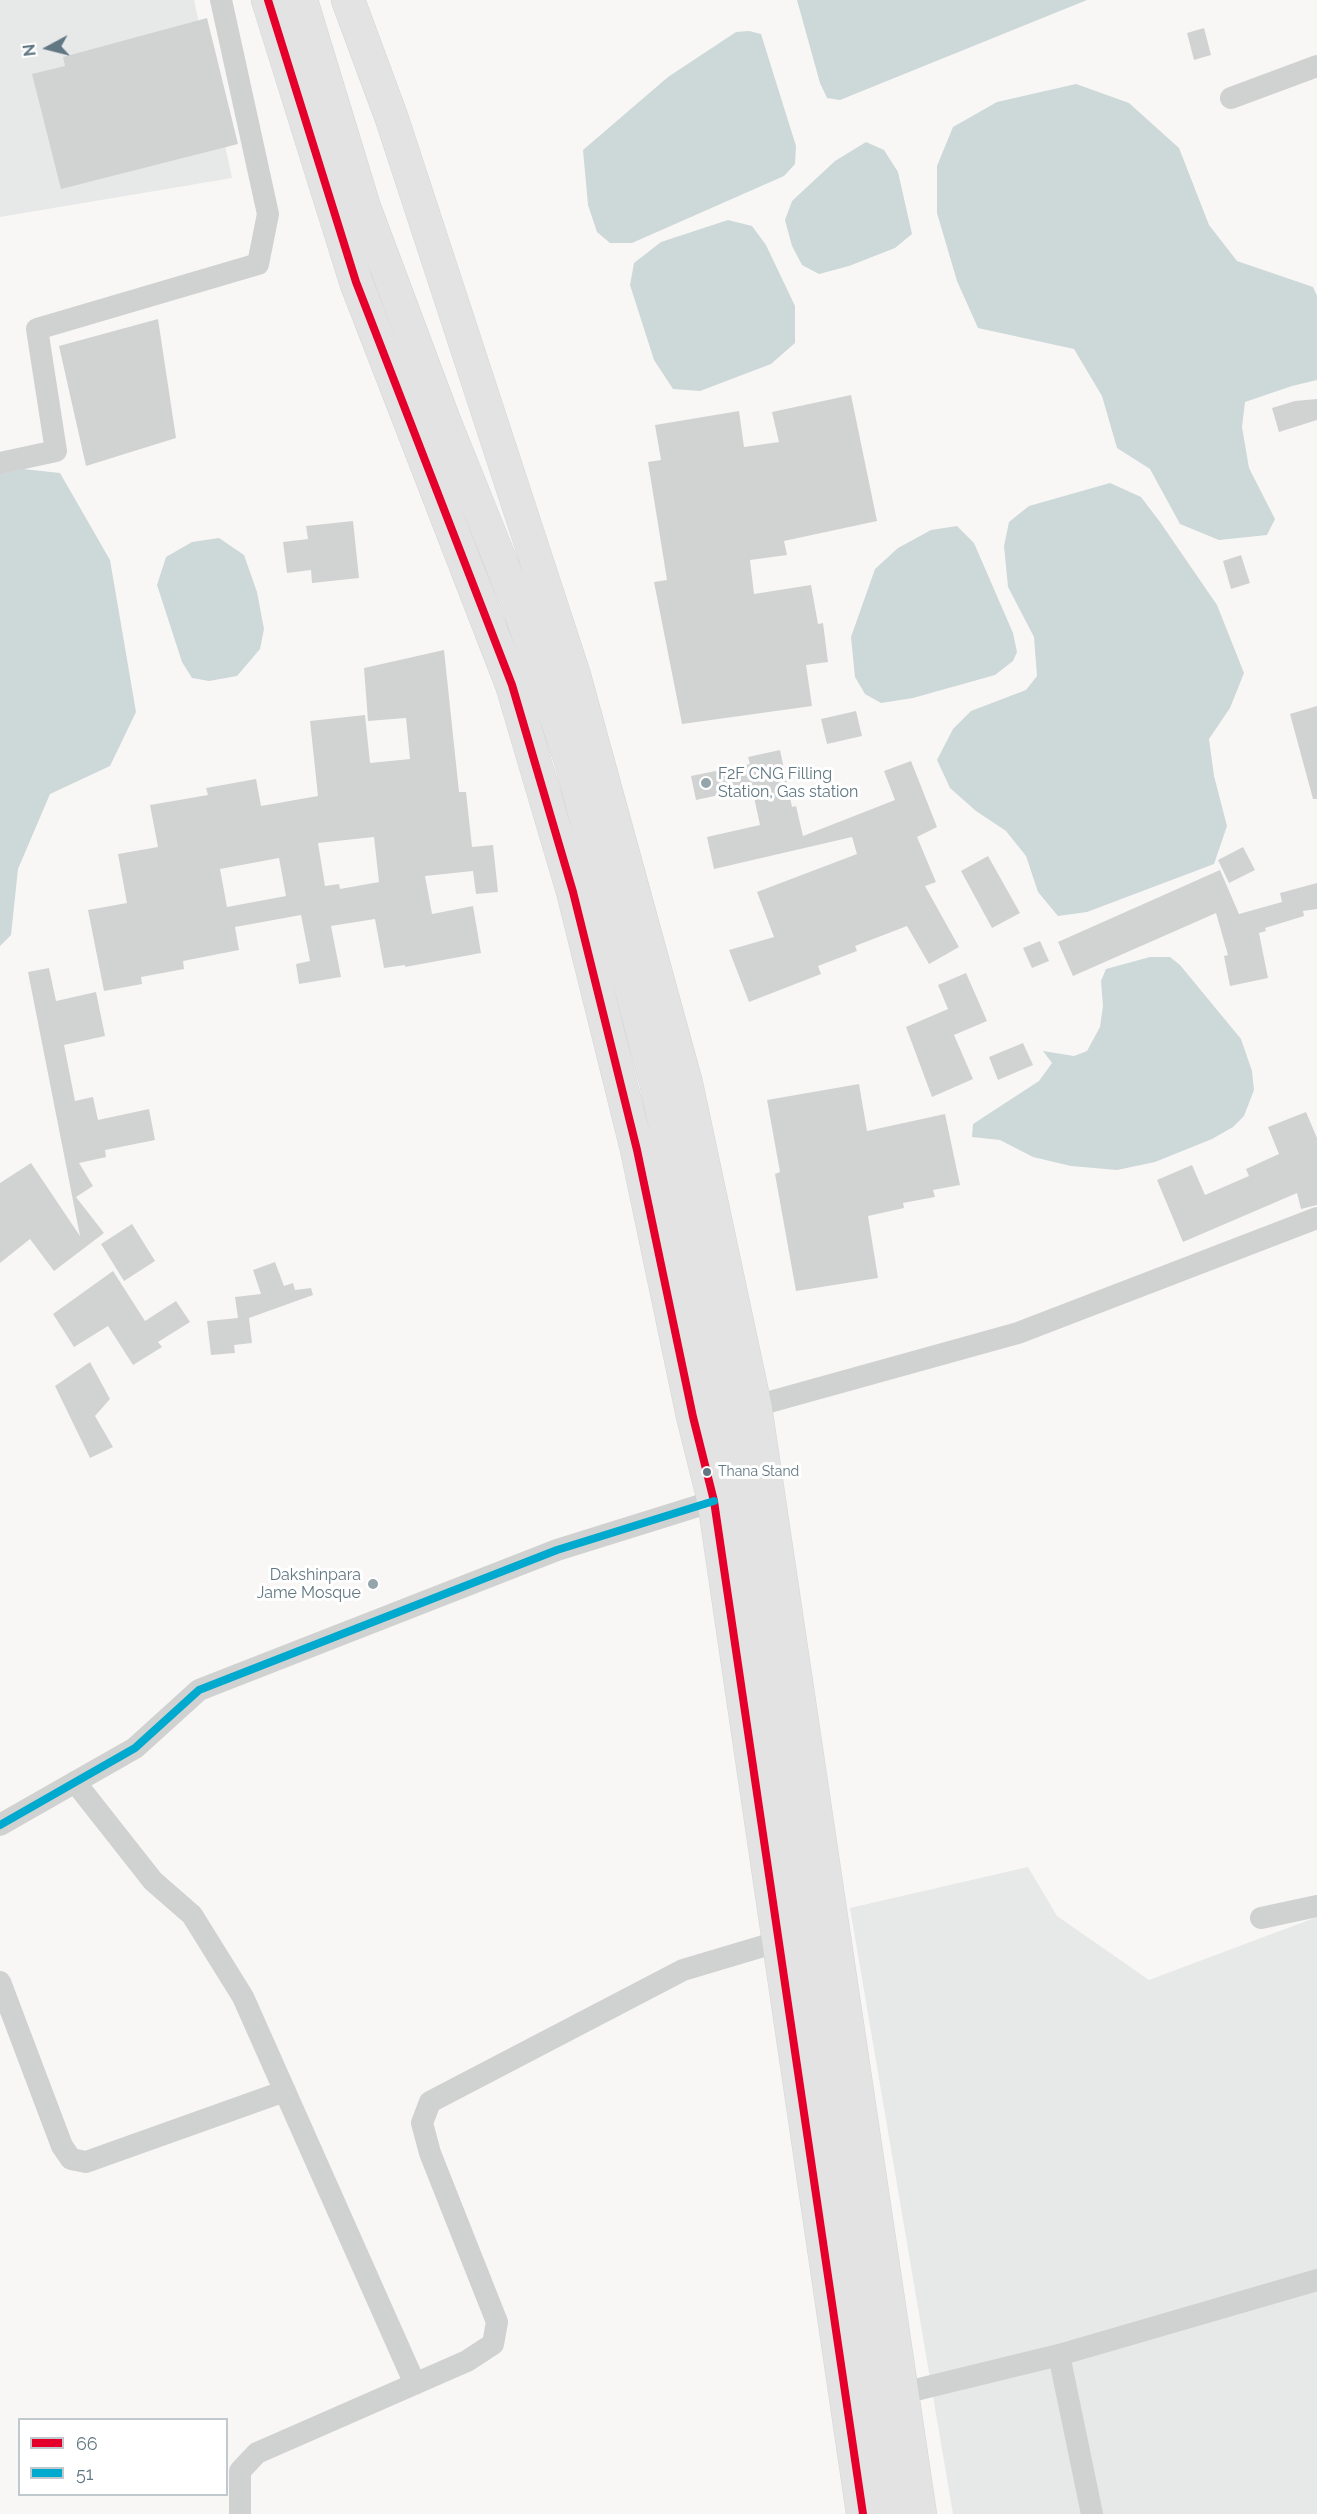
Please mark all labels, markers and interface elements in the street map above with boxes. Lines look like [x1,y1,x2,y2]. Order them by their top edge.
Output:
north arrow [18,18,78,78]
text: N [19,43,40,57]
place label: F2F CNG Filling Station, Gas station [718,764,858,802]
marker: F2F CNG Filling Station, Gas station [699,776,713,790]
place label: Thana Stand [718,1464,799,1480]
marker: Thana Stand [701,1466,713,1478]
place label: Dakshinpara Jame Mosque [257,1565,361,1603]
marker: Dakshinpara Jame Mosque [366,1577,380,1591]
legend [18,2418,228,2496]
text: 66 [76,2433,98,2454]
text: 51 [76,2463,94,2484]

